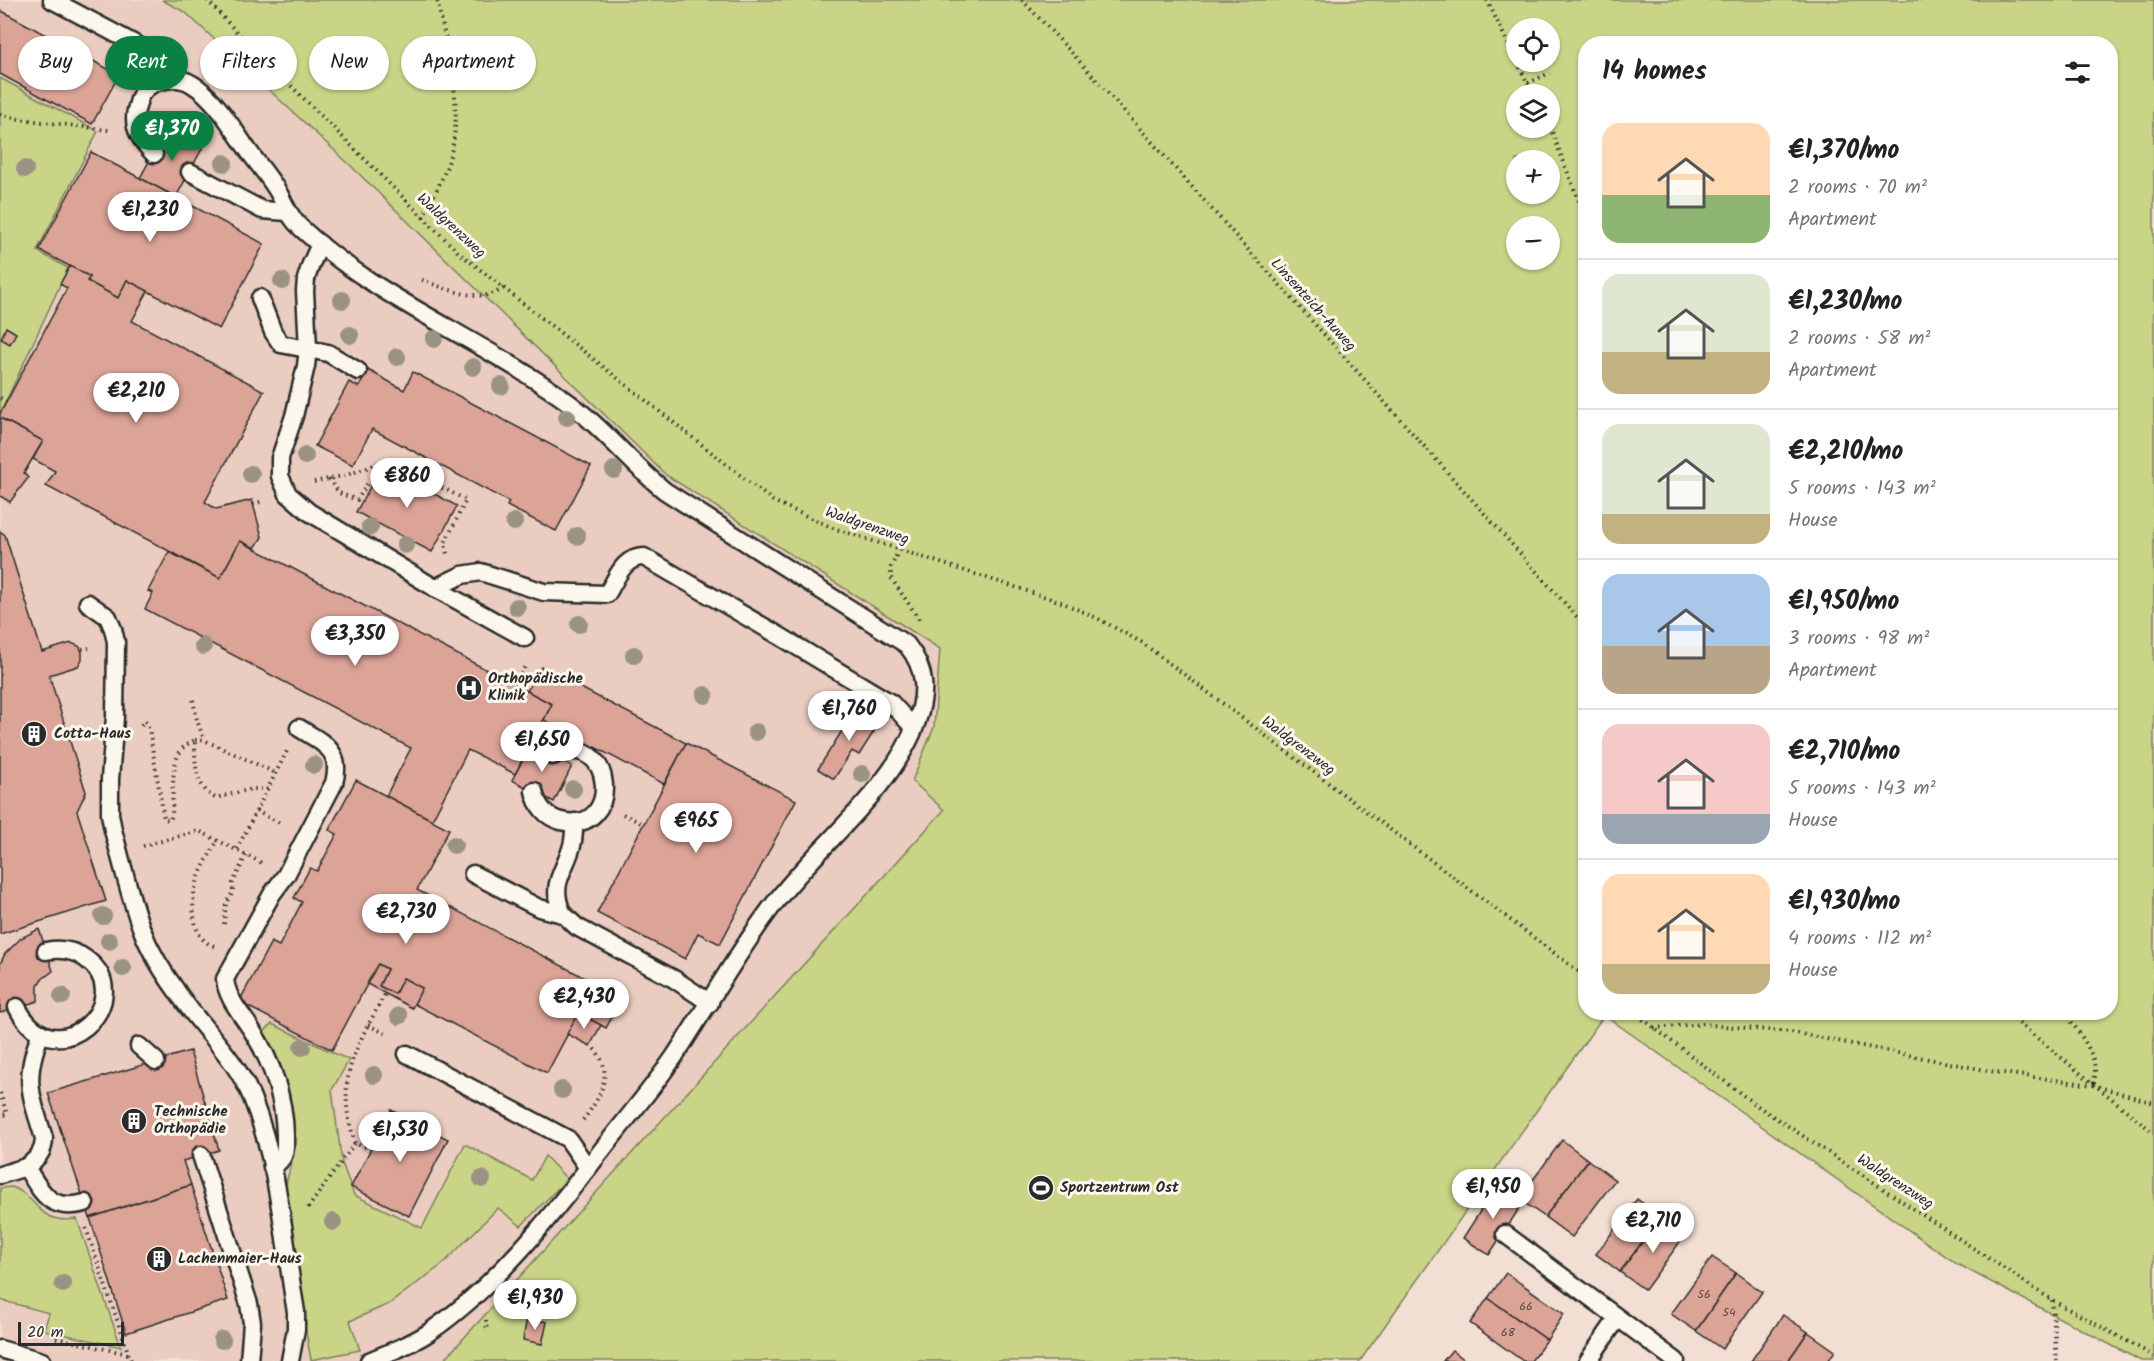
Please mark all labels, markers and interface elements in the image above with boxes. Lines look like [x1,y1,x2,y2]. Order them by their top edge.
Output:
map controls [1506,18,1560,270]
button: locate [1506,18,1560,72]
chip: Buy [18,36,93,90]
chip: Rent [105,36,188,90]
chip: Filters [200,36,297,90]
chip: New [309,36,389,90]
chip: Apartment [401,36,536,90]
text: 14 homes [1602,51,1707,93]
icon: filters [2061,56,2094,89]
button: layers [1506,84,1560,138]
pin: €1,370 [123,111,221,162]
text: €1,370 [145,114,199,146]
text: €1,370/mo [1788,130,1899,172]
icon: home [1650,147,1722,219]
button: + [1506,150,1560,204]
text: 2 rooms · 70 m² [1788,172,1927,204]
street label: Waldgrenzweg [411,187,491,265]
pin: €1,230 [101,192,199,243]
text: €1,230 [122,195,178,227]
text: Apartment [1788,204,1877,236]
button: − [1506,216,1560,270]
street label: Linsenteich-Auweg [1264,253,1362,357]
text: €1,230/mo [1788,281,1902,323]
icon: home [1650,298,1722,370]
text: 2 rooms · 58 m² [1788,323,1930,355]
text: Apartment [1788,355,1877,387]
pin: €2,210 [87,373,185,424]
text: €2,210 [107,376,165,408]
text: €2,210/mo [1788,431,1903,473]
icon: home [1650,448,1722,520]
pin: €860 [371,458,443,509]
text: €860 [384,461,430,493]
text: 5 rooms · 143 m² [1788,473,1936,505]
street label: Waldgrenzweg [822,500,912,552]
text: House [1788,505,1838,537]
text: €1,950/mo [1788,581,1899,623]
icon: home [1650,598,1722,670]
pin: €3,350 [306,616,404,667]
text: €3,350 [325,619,385,651]
text: 3 rooms · 98 m² [1788,623,1929,655]
text: Apartment [1788,655,1877,687]
place label: Orthopädische Klinik [488,667,583,708]
hospital icon: Orthopädische Klinik [454,673,484,703]
pin: €1,760 [800,691,898,742]
text: €1,760 [822,694,876,726]
street label: Waldgrenzweg [1256,710,1340,782]
building icon: Cotta-Haus [19,719,49,749]
place label: Cotta-Haus [54,722,131,746]
pin: €1,650 [493,722,591,773]
text: €1,650 [514,725,570,757]
text: €2,710/mo [1788,731,1900,773]
icon: home [1650,748,1722,820]
text: 5 rooms · 143 m² [1788,773,1936,805]
pin: €965 [660,803,732,854]
text: House [1788,805,1838,837]
text: €965 [674,806,718,838]
text: €1,930/mo [1788,881,1900,923]
pin: €2,730 [357,894,455,945]
text: €2,730 [376,897,436,929]
icon: home [1650,898,1722,970]
text: 4 rooms · 112 m² [1788,923,1931,955]
text: House [1788,955,1838,987]
pin: €2,430 [535,979,633,1030]
text: €2,430 [553,982,615,1014]
place label: Technische Orthopädie [154,1100,228,1141]
building icon: Technische Orthopädie [119,1106,149,1136]
pin: €1,530 [351,1112,449,1163]
text: €1,530 [372,1115,428,1147]
street label: Waldgrenzweg [1852,1148,1938,1216]
pin: €1,950 [1444,1169,1542,1220]
text: €1,950 [1466,1172,1520,1204]
sports icon: Sportzentrum Ost [1026,1173,1056,1203]
place label: Sportzentrum Ost [1060,1176,1179,1200]
pin: €2,710 [1604,1203,1702,1254]
text: €2,710 [1625,1206,1681,1238]
building icon: Lachenmaier-Haus [144,1244,174,1274]
place label: Lachenmaier-Haus [178,1247,302,1271]
pin: €1,930 [486,1280,584,1331]
text: €1,930 [507,1283,563,1315]
house number: 56 [1697,1285,1711,1304]
house number: 66 [1519,1297,1533,1316]
house number: 54 [1722,1303,1736,1322]
scale bar [18,1319,124,1346]
text: 20 m [27,1320,63,1345]
house number: 68 [1501,1323,1516,1342]

